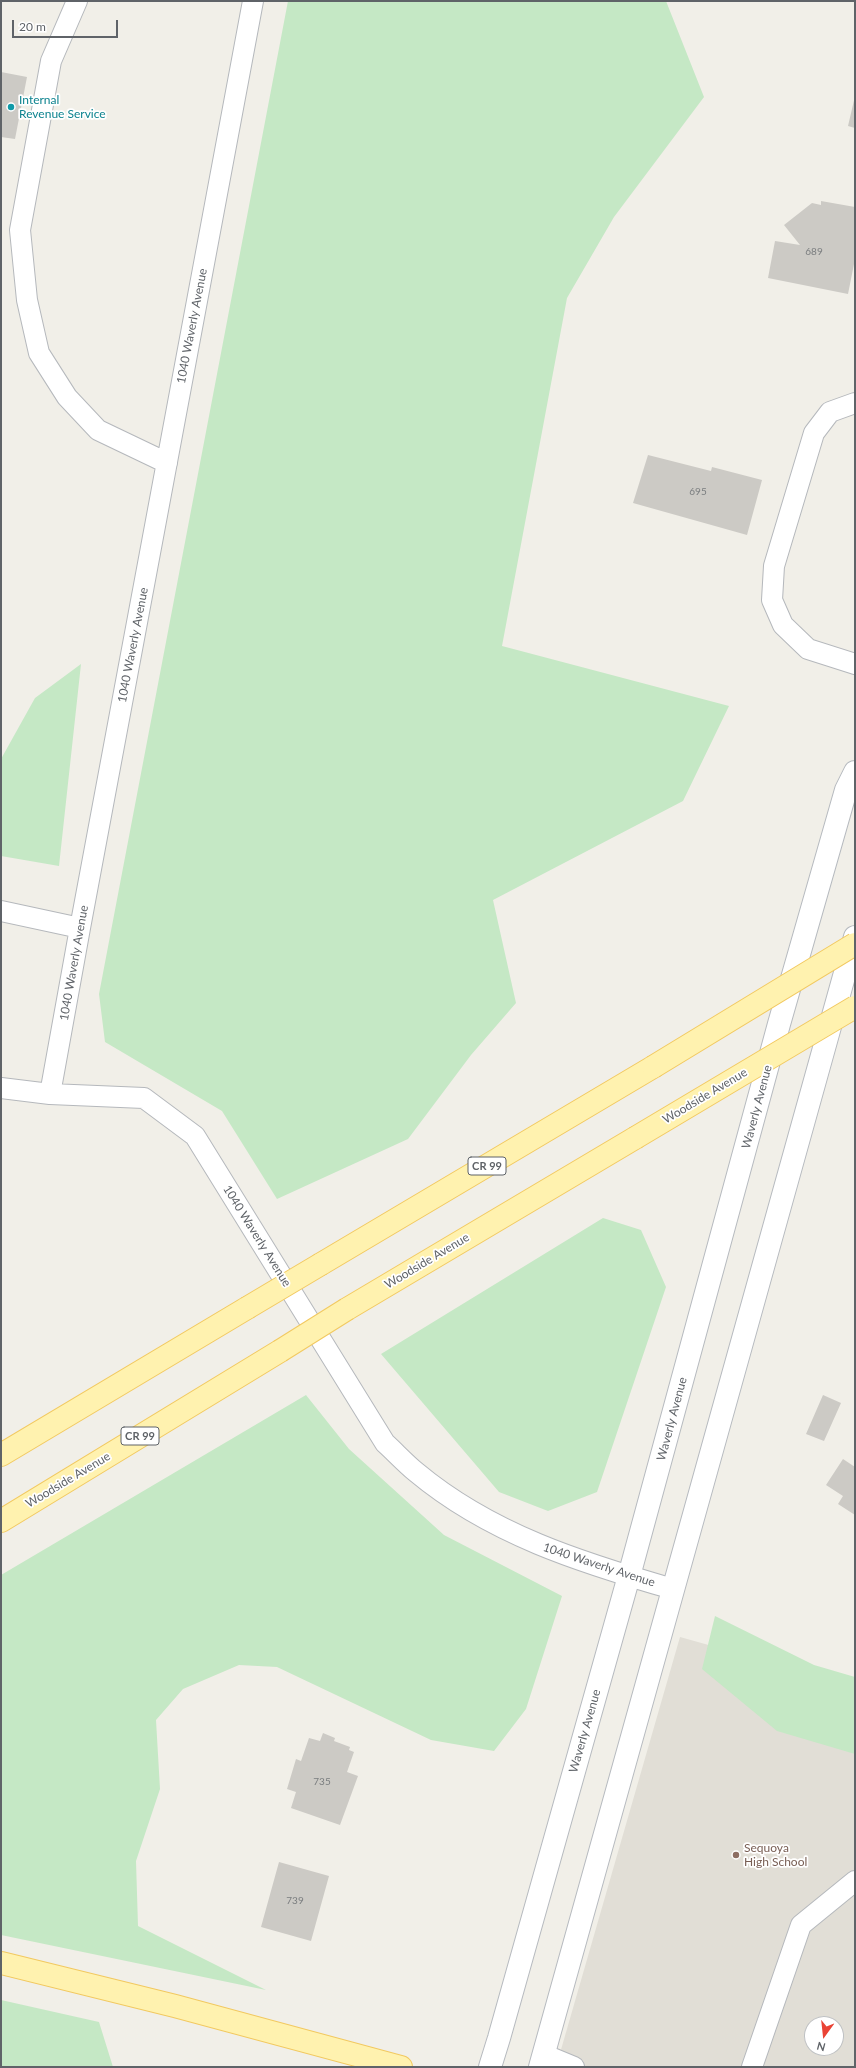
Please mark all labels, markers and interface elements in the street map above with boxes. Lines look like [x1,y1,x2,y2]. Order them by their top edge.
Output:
scale bar [14,12,120,38]
text: 20 m [19,19,46,34]
place label: Internal Revenue Service [19,93,106,121]
marker: Internal Revenue Service [6,102,16,112]
house number: 689 [805,246,823,258]
street label: 1040 Waverly Avenue [174,267,210,385]
house number: 695 [689,486,707,498]
street label: 1040 Waverly Avenue [115,586,151,704]
street label: 1040 Waverly Avenue [57,904,91,1022]
street label: Waverly Avenue [739,1064,775,1150]
street label: Woodside Avenue [660,1065,750,1127]
road number: CR 99 [468,1157,506,1175]
street label: 1040 Waverly Avenue [220,1183,294,1289]
street label: Woodside Avenue [382,1230,472,1292]
street label: Waverly Avenue [654,1376,690,1462]
road number: CR 99 [121,1427,159,1445]
street label: Woodside Avenue [23,1449,113,1511]
street label: 1040 Waverly Avenue [541,1540,657,1590]
street label: Waverly Avenue [566,1688,604,1774]
house number: 735 [313,1776,331,1788]
place label: Sequoya High School [744,1841,807,1869]
marker: Sequoya High School [731,1850,741,1860]
house number: 739 [286,1895,304,1907]
north arrow [804,2016,844,2056]
text: N [815,2040,827,2054]

